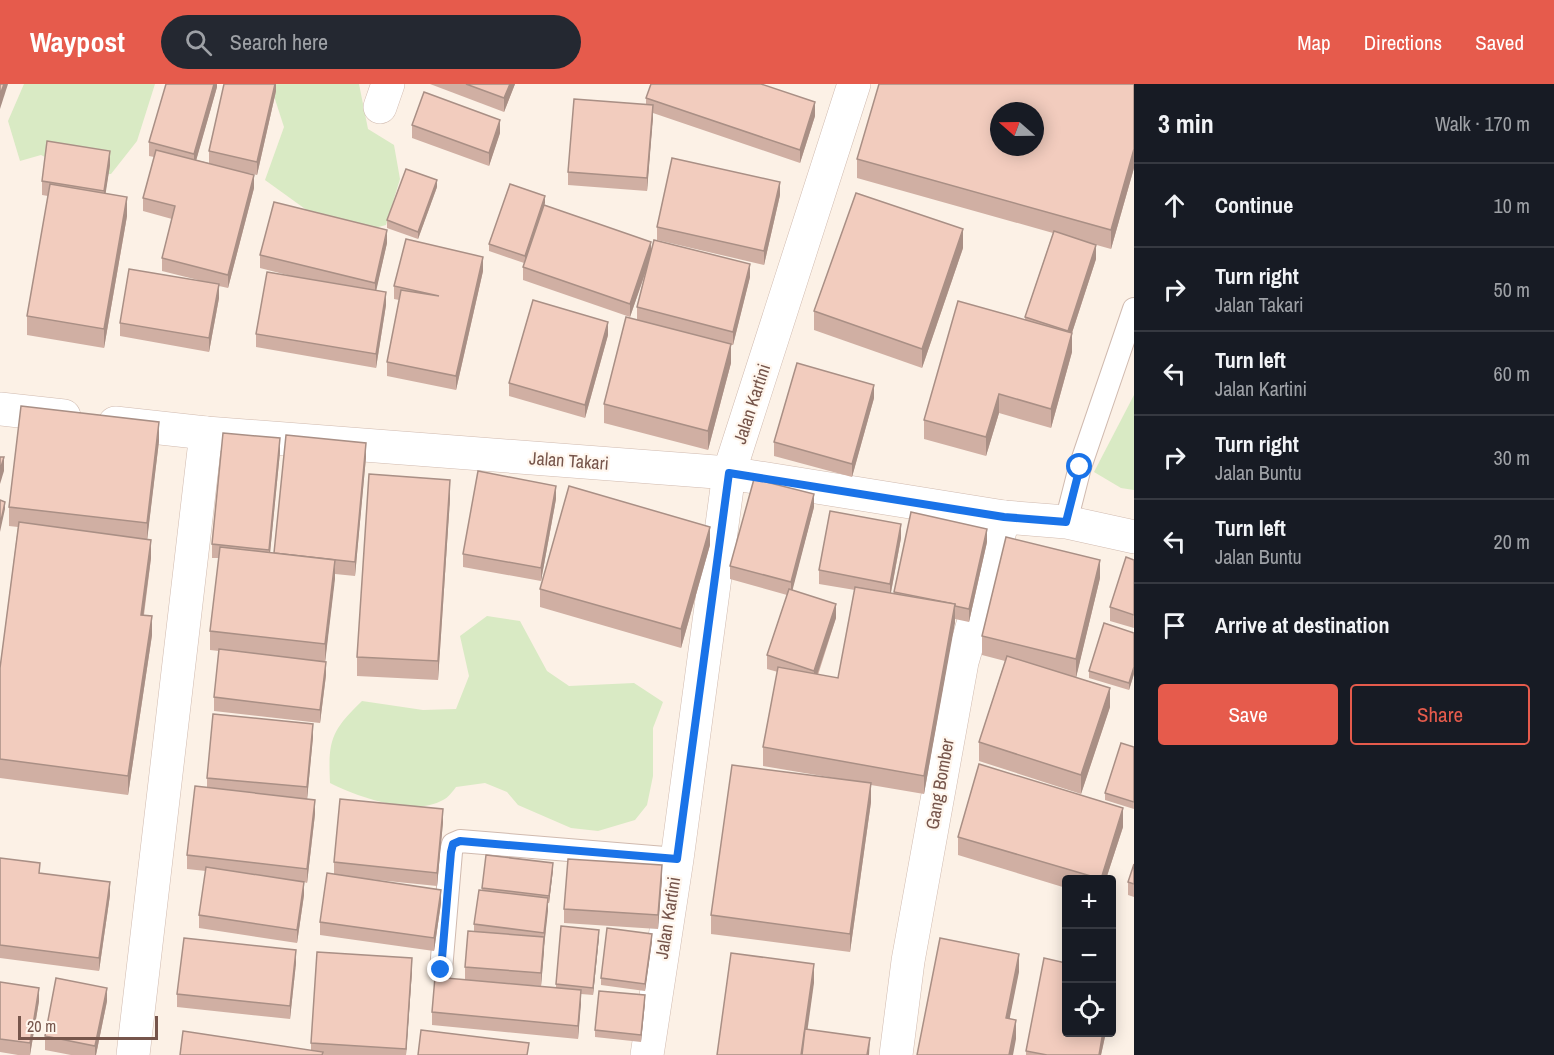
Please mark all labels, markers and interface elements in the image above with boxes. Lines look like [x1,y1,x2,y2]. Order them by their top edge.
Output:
search box [161,15,581,69]
text: Waypost [30,23,125,61]
icon: search [182,26,215,59]
text: Search here [230,27,328,57]
text: Map [1297,28,1331,57]
text: Directions [1364,28,1442,57]
text: Saved [1475,28,1524,57]
north arrow [990,102,1044,156]
text: 3 min [1158,106,1214,141]
text: Walk · 170 m [1435,110,1530,137]
icon: ahead [1158,189,1191,222]
text: Continue [1215,190,1293,220]
text: 10 m [1494,192,1530,219]
text: Turn right [1215,261,1299,291]
icon: right [1158,273,1191,306]
text: 50 m [1494,276,1530,303]
text: Jalan Takari [1215,291,1303,318]
text: Turn left [1215,345,1286,375]
icon: left [1158,357,1191,390]
text: 60 m [1494,360,1530,387]
street label: Jalan Kartini [727,361,776,447]
text: Jalan Kartini [1215,375,1307,402]
text: Turn right [1215,429,1299,459]
icon: right [1158,441,1191,474]
text: 30 m [1494,444,1530,471]
street label: Jalan Takari [528,445,610,476]
route start [1066,453,1092,479]
text: Jalan Buntu [1215,459,1302,486]
text: Turn left [1215,513,1286,543]
icon: left [1158,525,1191,558]
text: 20 m [1494,528,1530,555]
text: Jalan Buntu [1215,543,1302,570]
icon: arrive [1158,609,1191,642]
text: Arrive at destination [1215,610,1389,640]
button: Save [1158,684,1338,745]
button: Share [1350,684,1530,745]
street label: Gang Bomber [919,736,960,831]
street label: Jalan Kartini [649,875,686,961]
map controls [1062,875,1116,1037]
button: + [1062,875,1116,929]
button: − [1062,929,1116,983]
route end [427,956,453,982]
button: locate [1062,983,1116,1037]
scale bar [18,1013,158,1040]
text: 20 m [27,1015,56,1037]

